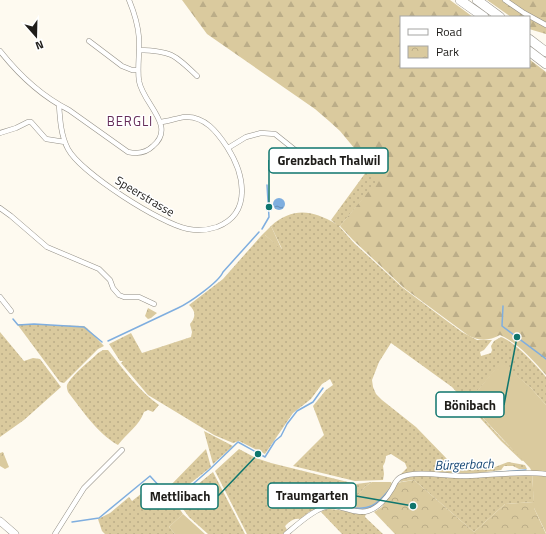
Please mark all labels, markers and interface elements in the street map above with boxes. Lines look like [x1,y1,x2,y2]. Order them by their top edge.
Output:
north arrow [16,16,56,56]
legend [400,16,530,68]
text: Road [436,22,462,41]
text: N [33,37,46,54]
text: Park [436,42,459,61]
district label: BERGLI [107,111,153,131]
callout: Grenzbach Thalwil [269,148,388,173]
text: Grenzbach Thalwil [277,150,381,170]
street label: Speerstrasse [112,171,178,221]
callout: Bönibach [436,392,504,417]
text: Bönibach [444,395,496,415]
water label: Bürgerbach [434,453,494,475]
callout: Traumgarten [268,483,356,508]
callout: Mettlibach [141,484,218,509]
text: Traumgarten [276,485,348,505]
text: Mettlibach [150,486,210,506]

